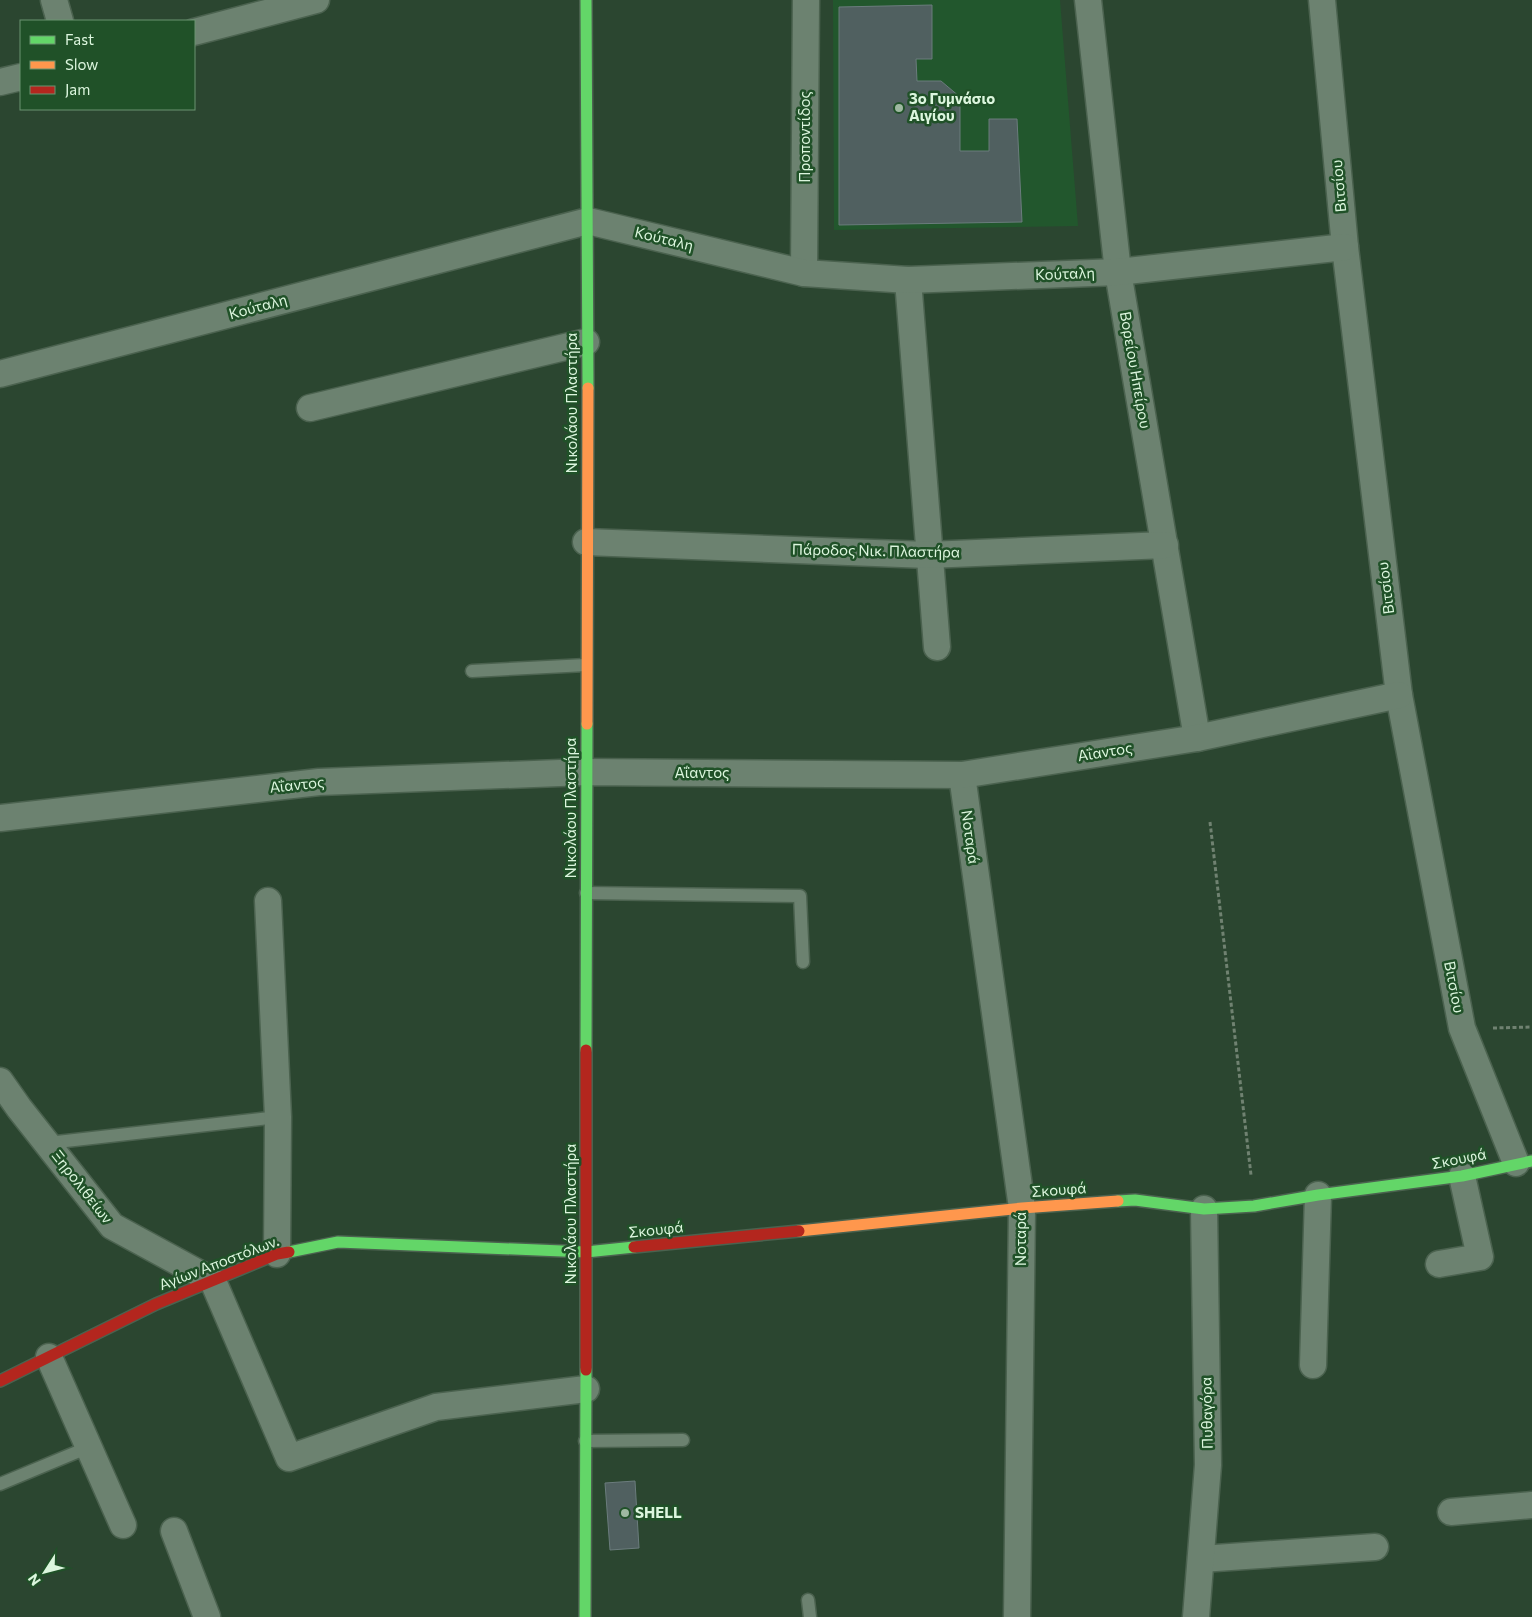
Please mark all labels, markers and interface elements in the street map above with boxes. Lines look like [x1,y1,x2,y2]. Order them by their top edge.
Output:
legend [20,20,195,110]
text: Fast [65,30,94,48]
text: Slow [65,55,98,73]
text: Jam [65,80,90,98]
place label: 3ο Γυμνάσιο Αιγίου [909,89,995,124]
street label: Προποντίδος [795,91,813,183]
marker: 3ο Γυμνάσιο Αιγίου [893,102,905,114]
street label: Βιτσίου [1327,159,1349,213]
street label: Κούταλη [633,222,695,254]
street label: Κούταλη [1035,263,1095,283]
street label: Κούταλη [227,290,289,322]
street label: Βορείου Ηπείρου [1117,310,1155,430]
street label: Νικολάου Πλαστήρα [562,333,580,473]
street label: Πάροδος Νικ. Πλαστήρα [792,540,960,560]
street label: Βιτσίου [1373,561,1397,615]
street label: Νικολάου Πλαστήρα [561,738,579,878]
street label: Αΐαντος [1076,738,1133,764]
street label: Αΐαντος [674,763,730,781]
street label: Αΐαντος [269,772,325,796]
street label: Νοταρά [958,809,984,865]
street label: Βιτσίου [1441,959,1469,1014]
street label: Νικολάου Πλαστήρα [561,1144,579,1284]
street label: Σκουφά [1430,1144,1487,1172]
street label: Ξηρολιθείων [49,1146,117,1227]
street label: Σκουφά [1031,1178,1087,1200]
street label: Νοταρά [1011,1212,1029,1266]
street label: Σκουφά [628,1217,684,1241]
street label: Αγίων Αποστόλων. [156,1231,281,1293]
street label: Πυθαγόρα [1196,1377,1216,1449]
place label: SHELL [635,1503,682,1521]
marker: SHELL [619,1507,631,1519]
north arrow [20,1547,70,1597]
text: N [24,1571,44,1589]

